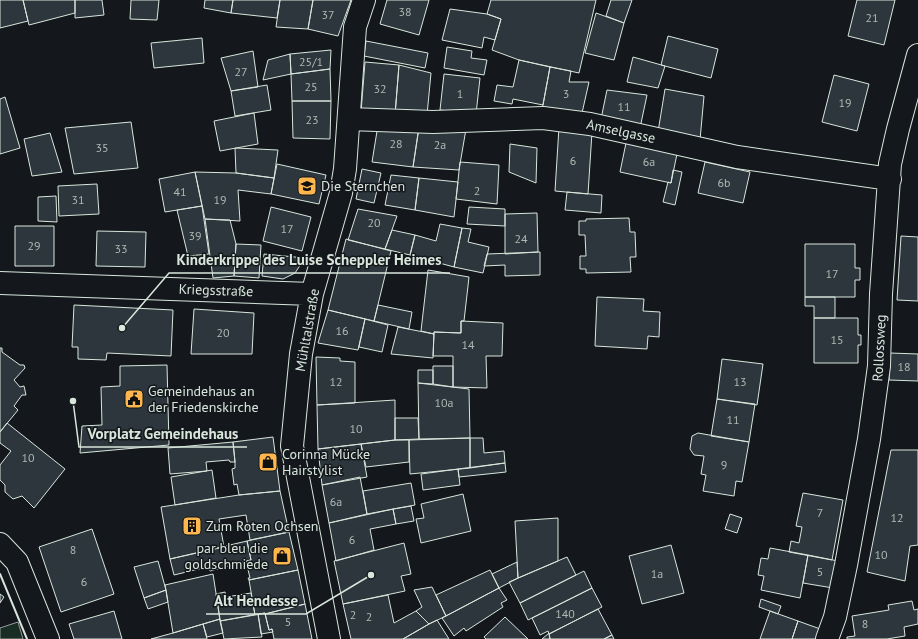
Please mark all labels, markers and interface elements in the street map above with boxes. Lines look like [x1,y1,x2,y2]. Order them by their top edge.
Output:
house number: 38 [398,4,412,19]
house number: 37 [321,7,335,22]
house number: 21 [865,10,879,25]
house number: 25/1 [299,54,323,69]
house number: 27 [234,64,248,79]
house number: 25 [304,79,318,94]
house number: 32 [373,81,387,96]
house number: 1 [457,86,463,101]
house number: 3 [563,86,569,101]
house number: 19 [838,95,852,110]
house number: 11 [617,99,631,114]
house number: 23 [305,112,319,127]
street label: Amselgasse [585,115,657,147]
house number: 28 [389,136,403,151]
house number: 2a [434,137,446,152]
house number: 35 [95,140,109,155]
house number: 6 [570,153,576,168]
house number: 6a [643,154,655,169]
school or university icon: Die Sternchen [296,175,318,197]
house number: 6b [717,175,731,190]
place label: Die Sternchen [321,177,405,195]
house number: 2 [474,183,480,198]
house number: 41 [173,184,187,199]
house number: 31 [71,192,85,207]
house number: 19 [213,192,227,207]
house number: 20 [367,215,381,230]
house number: 17 [280,221,294,236]
house number: 39 [188,228,202,243]
house number: 24 [514,231,528,246]
house number: 29 [27,238,41,253]
house number: 33 [114,241,128,256]
callout: Kinderkrippe des Luise Scheppler Heimes [169,246,450,273]
text: Kinderkrippe des Luise Scheppler Heimes [176,250,442,269]
house number: 17 [825,266,839,281]
street label: Kriegsstraße [178,280,254,300]
street label: Mühltalstraße [291,287,323,373]
street label: Rollossweg [868,314,890,382]
house number: 16 [335,323,349,338]
house number: 20 [216,325,230,340]
house number: 15 [830,332,844,347]
house number: 14 [461,337,475,352]
house number: 18 [897,359,911,374]
house number: 12 [329,374,343,389]
house number: 13 [733,374,747,389]
place label: Gemeindehaus an der Friedenskirche [148,382,259,416]
public building icon: Gemeindehaus an der Friedenskirche [123,388,145,410]
house number: 10a [434,395,454,410]
house number: 11 [726,412,740,427]
callout: Vorplatz Gemeindehaus [79,420,247,447]
house number: 10 [349,421,363,436]
text: Vorplatz Gemeindehaus [87,424,238,443]
place label: Corinna Mücke Hairstylist [282,445,370,479]
house number: 10 [21,450,35,465]
shop icon: Corinna Mücke Hairstylist [257,451,279,473]
house number: 9 [721,457,727,472]
house number: 6a [330,494,342,509]
house number: 7 [817,505,823,520]
house number: 12 [890,510,904,525]
building icon: Zum Roten Ochsen [181,515,203,537]
place label: Zum Roten Ochsen [206,517,318,535]
house number: 6 [349,532,355,547]
place label: par bleu die goldschmiede [185,539,268,573]
house number: 8 [70,542,76,557]
shop icon: par bleu die goldschmiede [271,545,293,567]
house number: 10 [874,547,888,562]
house number: 5 [817,564,823,579]
house number: 1a [651,566,663,581]
house number: 6 [81,574,87,589]
callout: Alt Hendesse [206,587,306,614]
text: Alt Hendesse [214,591,298,610]
house number: 140 [555,606,575,621]
house number: 2 [350,607,356,622]
house number: 2 [366,609,372,624]
house number: 5 [285,614,291,629]
house number: 8 [862,616,868,631]

